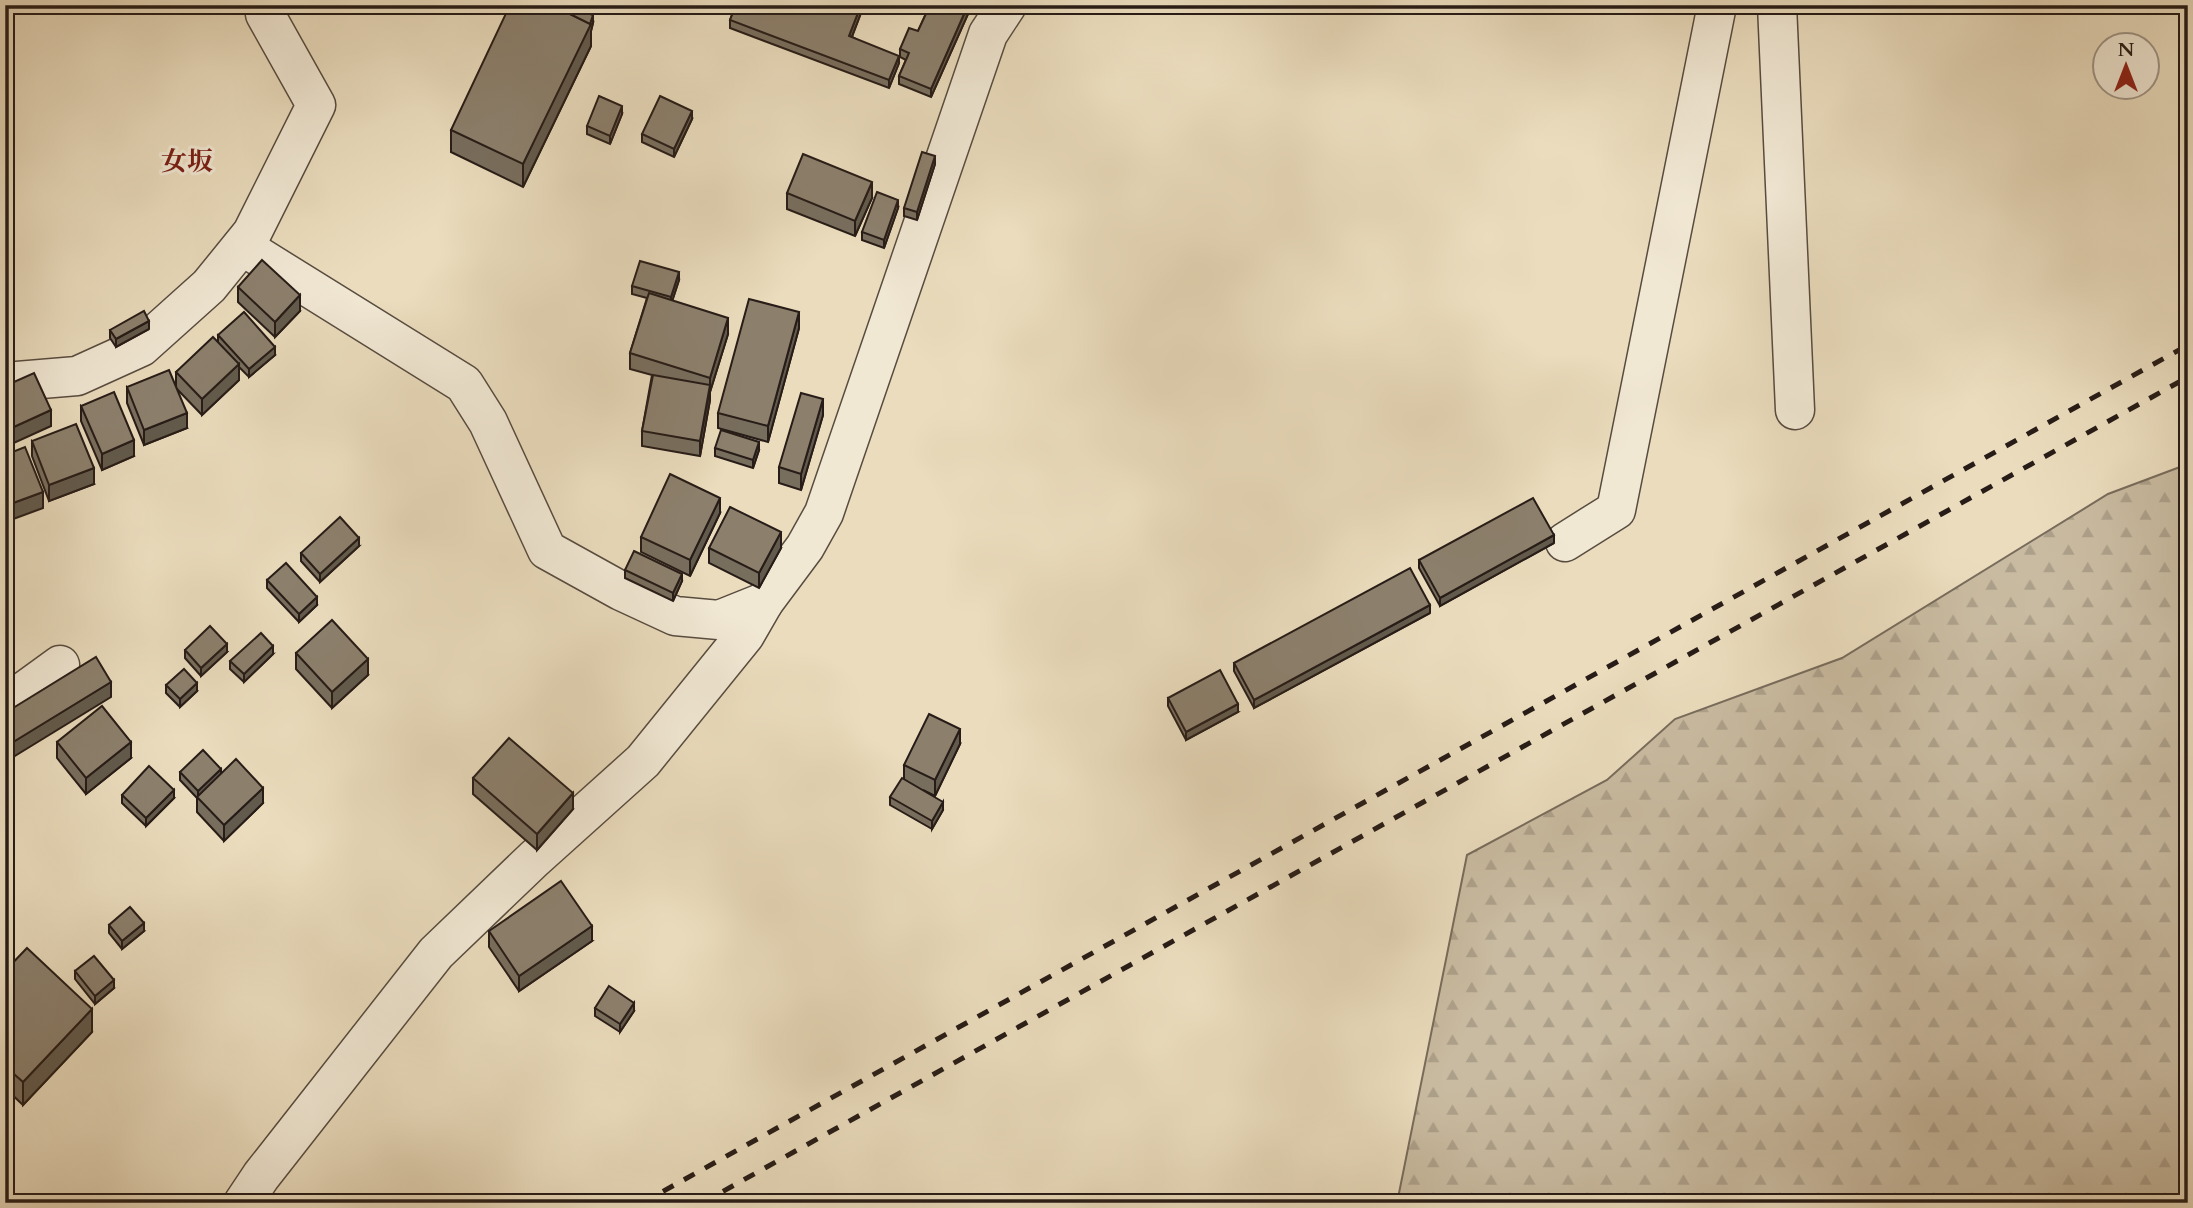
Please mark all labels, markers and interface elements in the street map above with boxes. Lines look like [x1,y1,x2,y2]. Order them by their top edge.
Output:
north arrow [2092,32,2162,102]
text: N [2118,37,2135,63]
district label: 女坂 [161,144,213,179]

